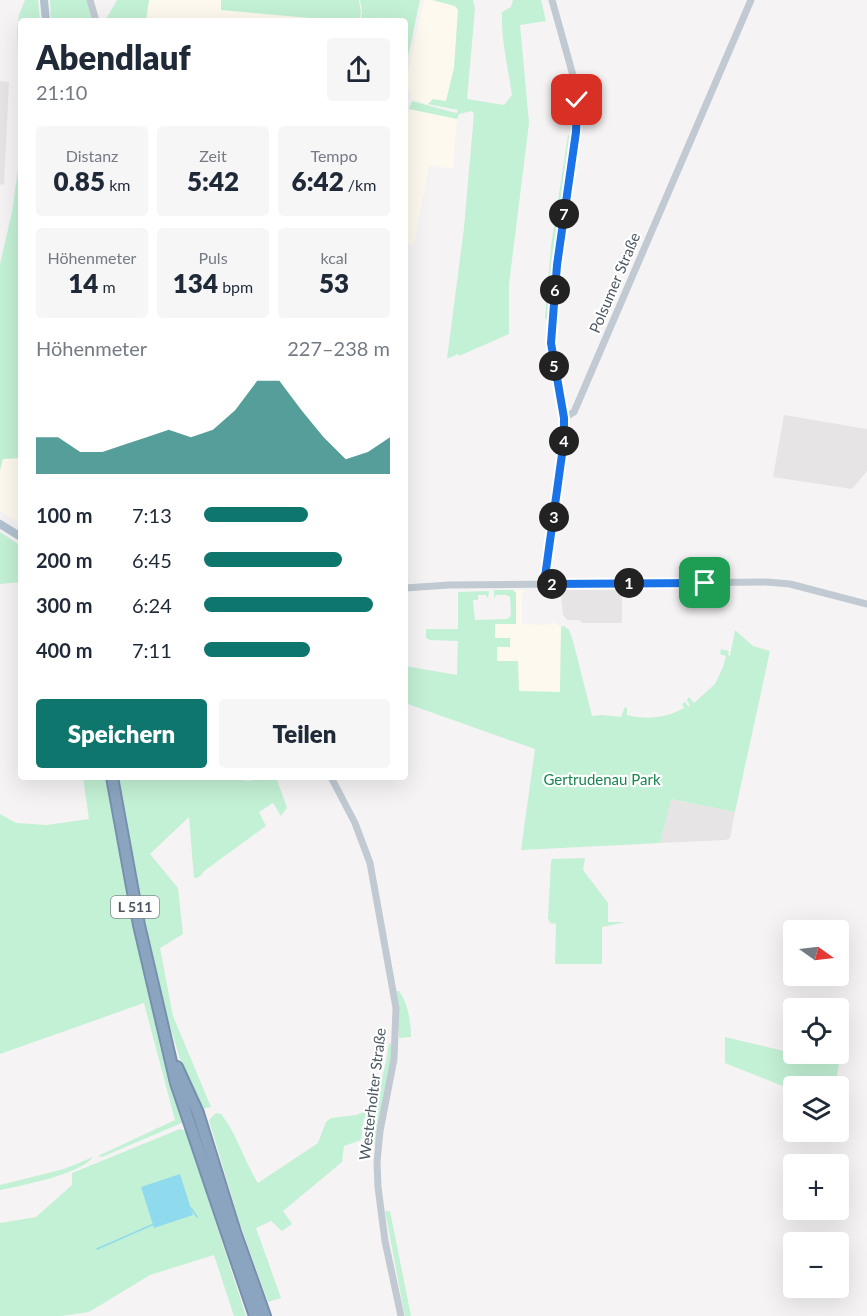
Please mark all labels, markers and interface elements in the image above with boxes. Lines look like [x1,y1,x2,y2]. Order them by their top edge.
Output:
text: Abendlauf [36,37,191,77]
button: share [327,38,390,101]
pin [551,74,602,125]
text: 21:10 [36,80,87,104]
icon: check [560,83,593,116]
text: Distanz [66,146,118,165]
text: Zeit [199,146,227,165]
text: Tempo [310,146,358,165]
text: 0.85 [54,165,105,197]
text: 5:42 [187,165,239,197]
text: 6:42 [292,165,344,197]
text: km [105,175,130,194]
text: /km [344,175,376,194]
pin: 7 [549,199,579,229]
text: 7 [559,204,569,223]
street label: Polsumer Straße [585,230,643,336]
text: Höhenmeter [48,248,136,267]
text: Puls [198,248,228,267]
text: kcal [320,248,348,267]
text: 14 [68,267,98,299]
text: 134 [173,267,218,299]
text: 53 [319,267,349,299]
pin: 6 [540,275,570,305]
text: m [98,277,116,296]
text: bpm [218,277,253,296]
text: 6 [550,280,560,299]
text: Höhenmeter [36,336,147,360]
text: 227–238 m [287,336,390,360]
pin: 5 [539,351,569,381]
text: 5 [549,356,559,375]
pin: 4 [549,426,579,456]
text: 4 [559,431,569,450]
pin: 3 [539,502,569,532]
text: 100 m [36,503,92,527]
text: 7:13 [132,503,172,527]
text: 3 [549,507,559,526]
text: 200 m [36,548,92,572]
text: 6:45 [132,548,172,572]
pin [679,557,730,608]
icon: arrive [688,566,721,599]
pin: 1 [614,568,644,598]
pin: 2 [537,569,567,599]
text: 1 [624,573,634,592]
text: 2 [547,574,557,593]
text: 300 m [36,593,92,617]
text: 6:24 [132,593,172,617]
text: 400 m [36,638,92,662]
text: 7:11 [132,638,172,662]
button: Speichern [36,699,207,768]
button: Teilen [219,699,390,768]
park label: Gertrudenau Park [543,770,661,788]
road number: L 511 [111,896,159,918]
north arrow [783,920,849,986]
map controls [783,920,849,1298]
button: locate [783,998,849,1064]
street label: Westerholter Straße [355,1027,389,1161]
button: layers [783,1076,849,1142]
button: + [783,1154,849,1220]
button: − [783,1232,849,1298]

